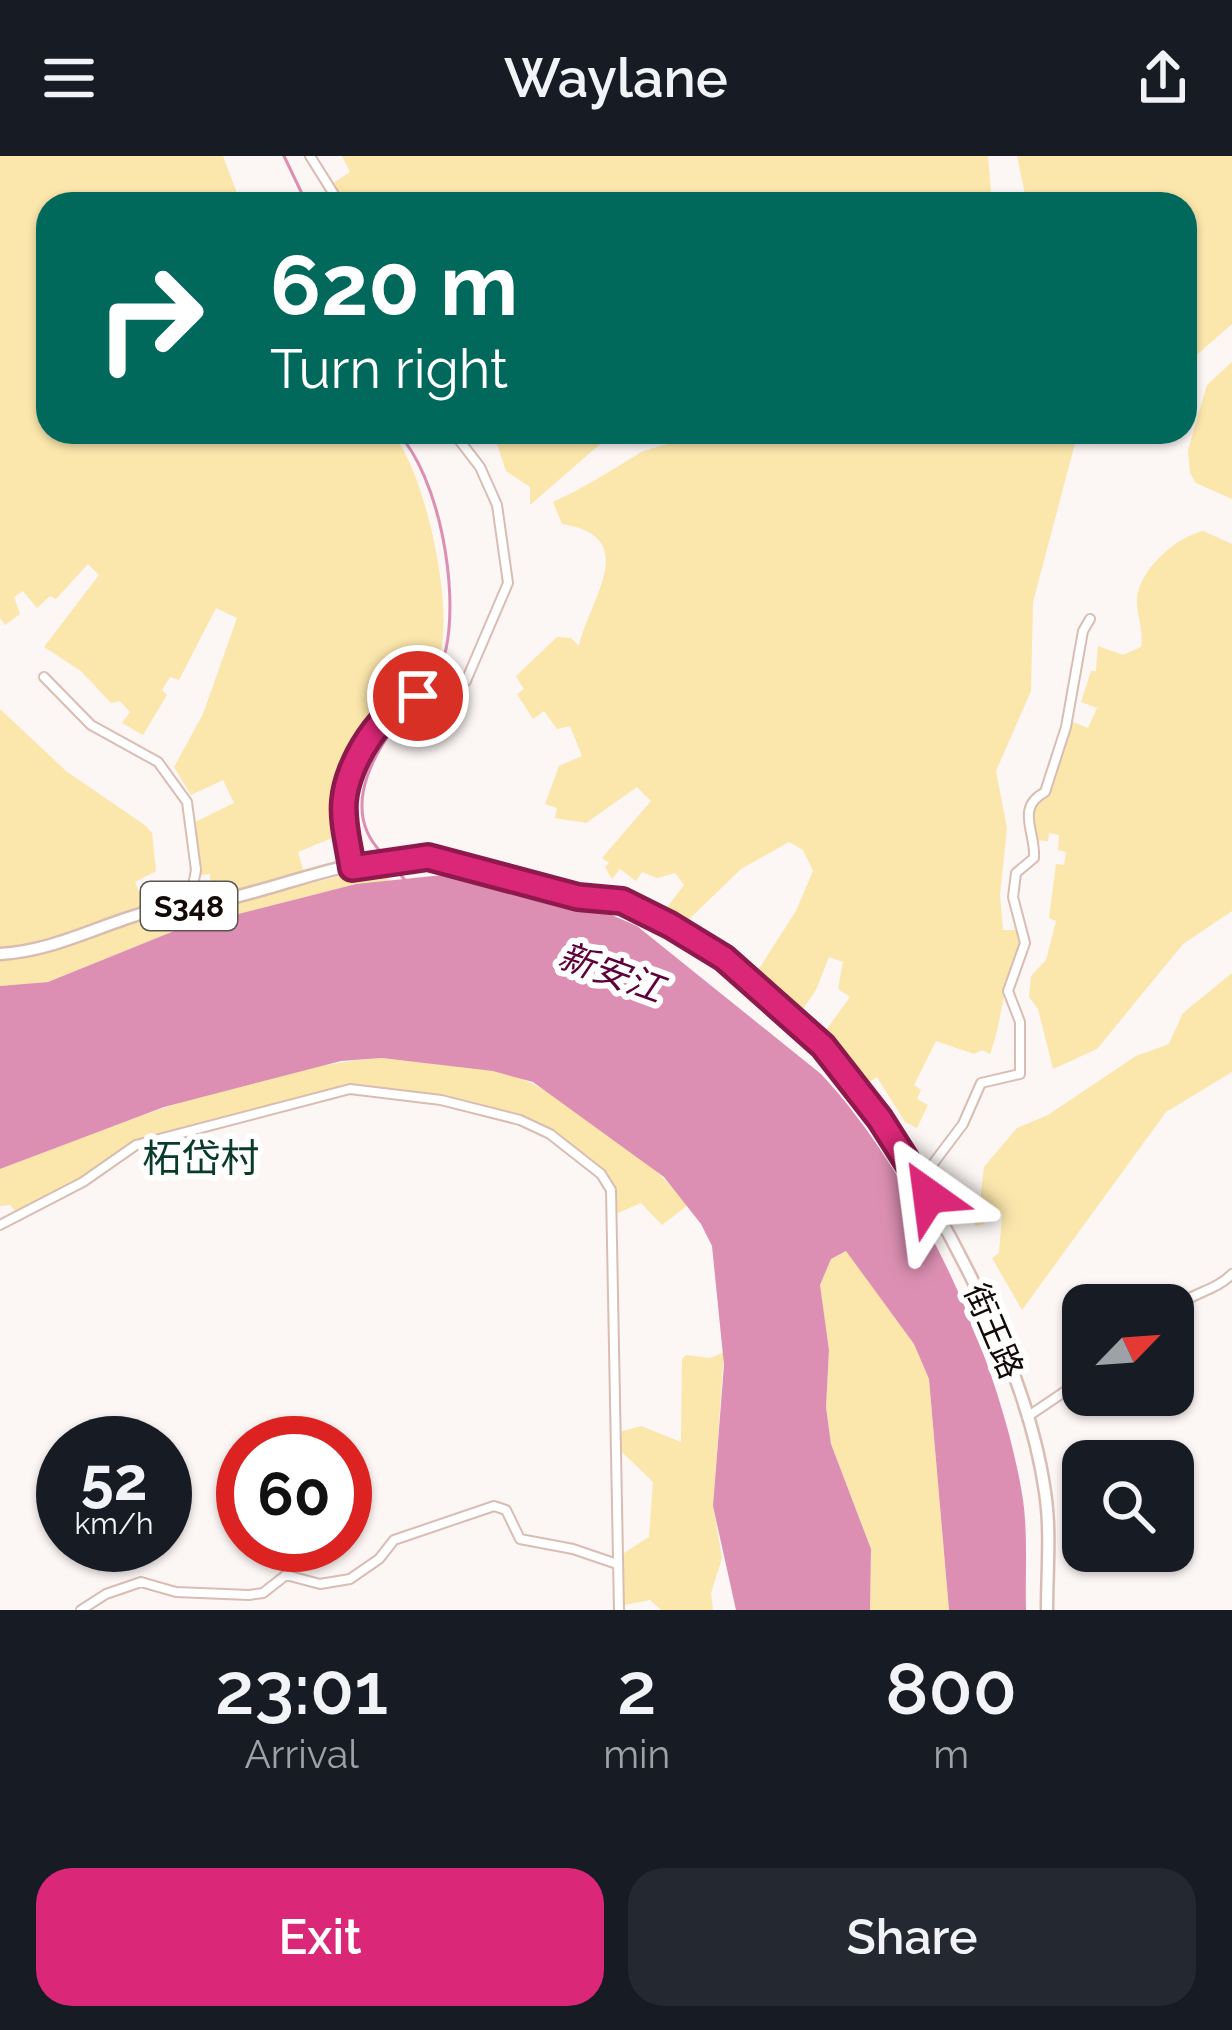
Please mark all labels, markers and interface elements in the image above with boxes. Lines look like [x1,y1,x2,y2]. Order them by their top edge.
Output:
icon: menu [36,45,102,111]
icon: share [1130,45,1196,111]
text: Waylane [504,46,728,110]
text: 620 m [270,236,518,335]
icon: right [72,240,228,396]
text: Turn right [270,337,508,401]
pin [367,645,469,747]
icon: arrive [385,663,451,729]
road number: S348 [141,882,237,930]
water label: 新安江 [553,934,673,1012]
position arrow [866,1133,992,1259]
district label: 柘岱村 [142,1135,260,1181]
street label: 街王路 [957,1278,1031,1384]
north arrow [1062,1284,1194,1416]
map controls [1062,1284,1194,1572]
speed limit sign: 60 [216,1416,372,1572]
button: search [1062,1440,1194,1572]
text: 52 [80,1444,148,1514]
text: km/h [74,1506,154,1541]
text: 23:01 [215,1646,388,1731]
text: 2 [617,1646,657,1731]
text: 800 [885,1646,1017,1731]
text: Arrival [244,1731,359,1777]
text: min [603,1731,670,1777]
text: m [933,1731,969,1777]
button: Exit [36,1868,604,2006]
button: Share [628,1868,1196,2006]

